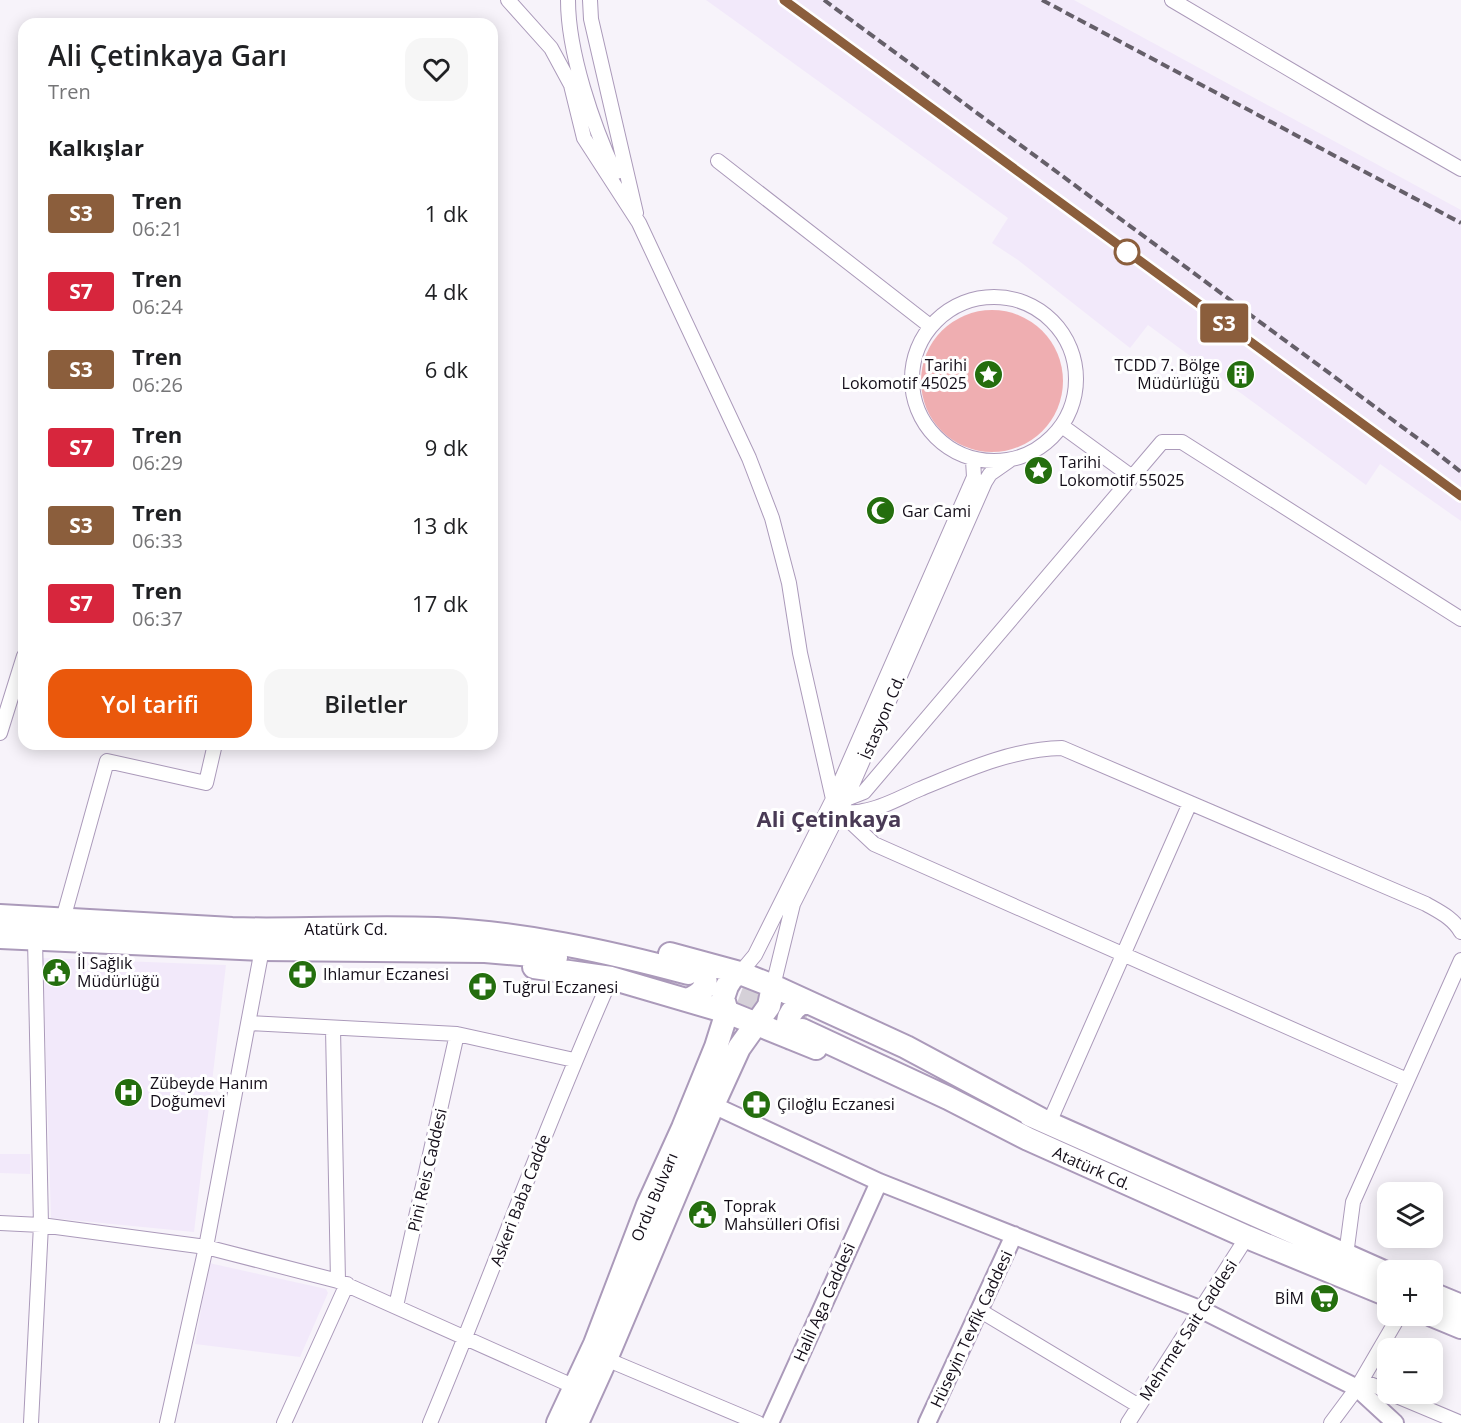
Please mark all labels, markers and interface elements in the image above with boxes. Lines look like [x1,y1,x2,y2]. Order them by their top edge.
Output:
text: Ali Çetinkaya Garı [48,36,287,74]
button: heart [405,38,468,101]
text: Tren [48,78,91,105]
text: Kalkışlar [48,132,144,162]
text: Tren [132,185,182,215]
text: 1 dk [425,198,468,228]
text: S3 [69,199,93,227]
text: 06:21 [132,215,183,242]
unlabelled marker [1114,239,1140,265]
text: Tren [132,263,182,293]
text: 4 dk [425,276,468,306]
text: S7 [69,277,93,305]
text: 06:24 [132,293,183,320]
line badge: S3 [1197,304,1251,342]
text: S3 [1212,309,1236,337]
text: Tren [132,341,182,371]
text: 6 dk [425,354,468,384]
place label: Tarihi Lokomotif 45025 [842,354,967,394]
place label: TCDD 7. Bölge Müdürlüğü [1115,354,1220,394]
text: S3 [69,355,93,383]
place icon: Tarihi Lokomotif 45025 [972,358,1004,390]
building icon: TCDD 7. Bölge Müdürlüğü [1225,358,1257,390]
text: 06:26 [132,371,183,398]
text: Tren [132,419,182,449]
text: 9 dk [425,432,468,462]
text: S7 [69,433,93,461]
text: 06:29 [132,449,183,476]
place label: Tarihi Lokomotif 55025 [1059,451,1184,491]
place icon: Tarihi Lokomotif 55025 [1022,455,1054,487]
mosque icon: Gar Cami [865,495,897,527]
text: Tren [132,497,182,527]
place label: Gar Cami [902,500,971,522]
text: 13 dk [412,510,468,540]
text: S3 [69,511,93,539]
text: 06:33 [132,527,183,554]
text: Tren [132,575,182,605]
text: 17 dk [412,588,468,618]
text: S7 [69,589,93,617]
text: 06:37 [132,605,183,632]
button: Yol tarifi [48,669,252,738]
button: Biletler [264,669,468,738]
street label: İstasyon Cd. [854,671,910,763]
district label: Ali Çetinkaya [757,803,901,833]
street label: Atatürk Cd. [304,918,388,940]
place label: İl Sağlık Müdürlüğü [77,952,160,992]
public building icon: İl Sağlık Müdürlüğü [40,956,72,988]
pharmacy icon: Ihlamur Eczanesi [286,958,318,990]
place label: Ihlamur Eczanesi [323,963,449,985]
pharmacy icon: Tuğrul Eczanesi [466,971,498,1003]
place label: Tuğrul Eczanesi [503,976,618,998]
place label: Zübeyde Hanım Doğumevi [150,1072,268,1112]
hospital icon: Zübeyde Hanım Doğumevi [113,1076,145,1108]
pharmacy icon: Çiloğlu Eczanesi [740,1088,772,1120]
place label: Çiloğlu Eczanesi [777,1093,895,1115]
street label: Pini Reis Caddesi [402,1106,452,1234]
street label: Askeri Baba Cadde [485,1131,555,1269]
street label: Atatürk Cd. [1049,1141,1135,1195]
street label: Ordu Bulvarı [625,1149,683,1245]
map controls [1377,1182,1443,1404]
button: layers [1377,1182,1443,1248]
place label: Toprak Mahsülleri Ofisi [724,1195,840,1235]
public building icon: Toprak Mahsülleri Ofisi [687,1199,719,1231]
street label: Halil Aga Caddesi [788,1239,860,1365]
street label: Hüseyin Tevfik Caddesi [925,1247,1017,1411]
street label: Mehrmet Sait Caddesi [1134,1255,1242,1405]
button: + [1377,1260,1443,1326]
supermarket icon: BİM [1309,1282,1341,1314]
place label: BİM [1275,1287,1304,1309]
button: − [1377,1338,1443,1404]

